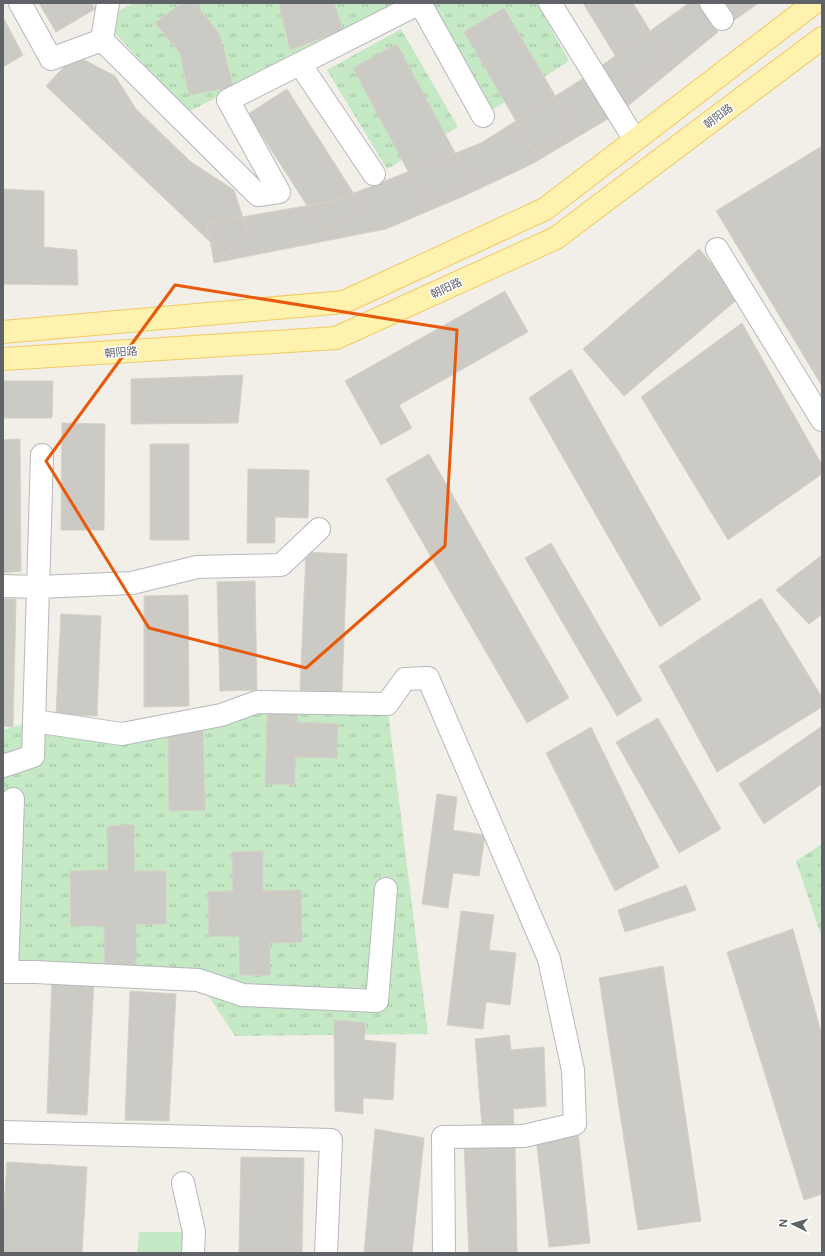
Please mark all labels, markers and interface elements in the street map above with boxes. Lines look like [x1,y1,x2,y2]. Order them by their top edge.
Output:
street label: 朝阳路 [701,101,735,131]
street label: 朝阳路 [429,276,463,300]
street label: 朝阳路 [104,345,138,359]
north arrow [773,1204,813,1244]
text: N [777,1218,789,1228]

